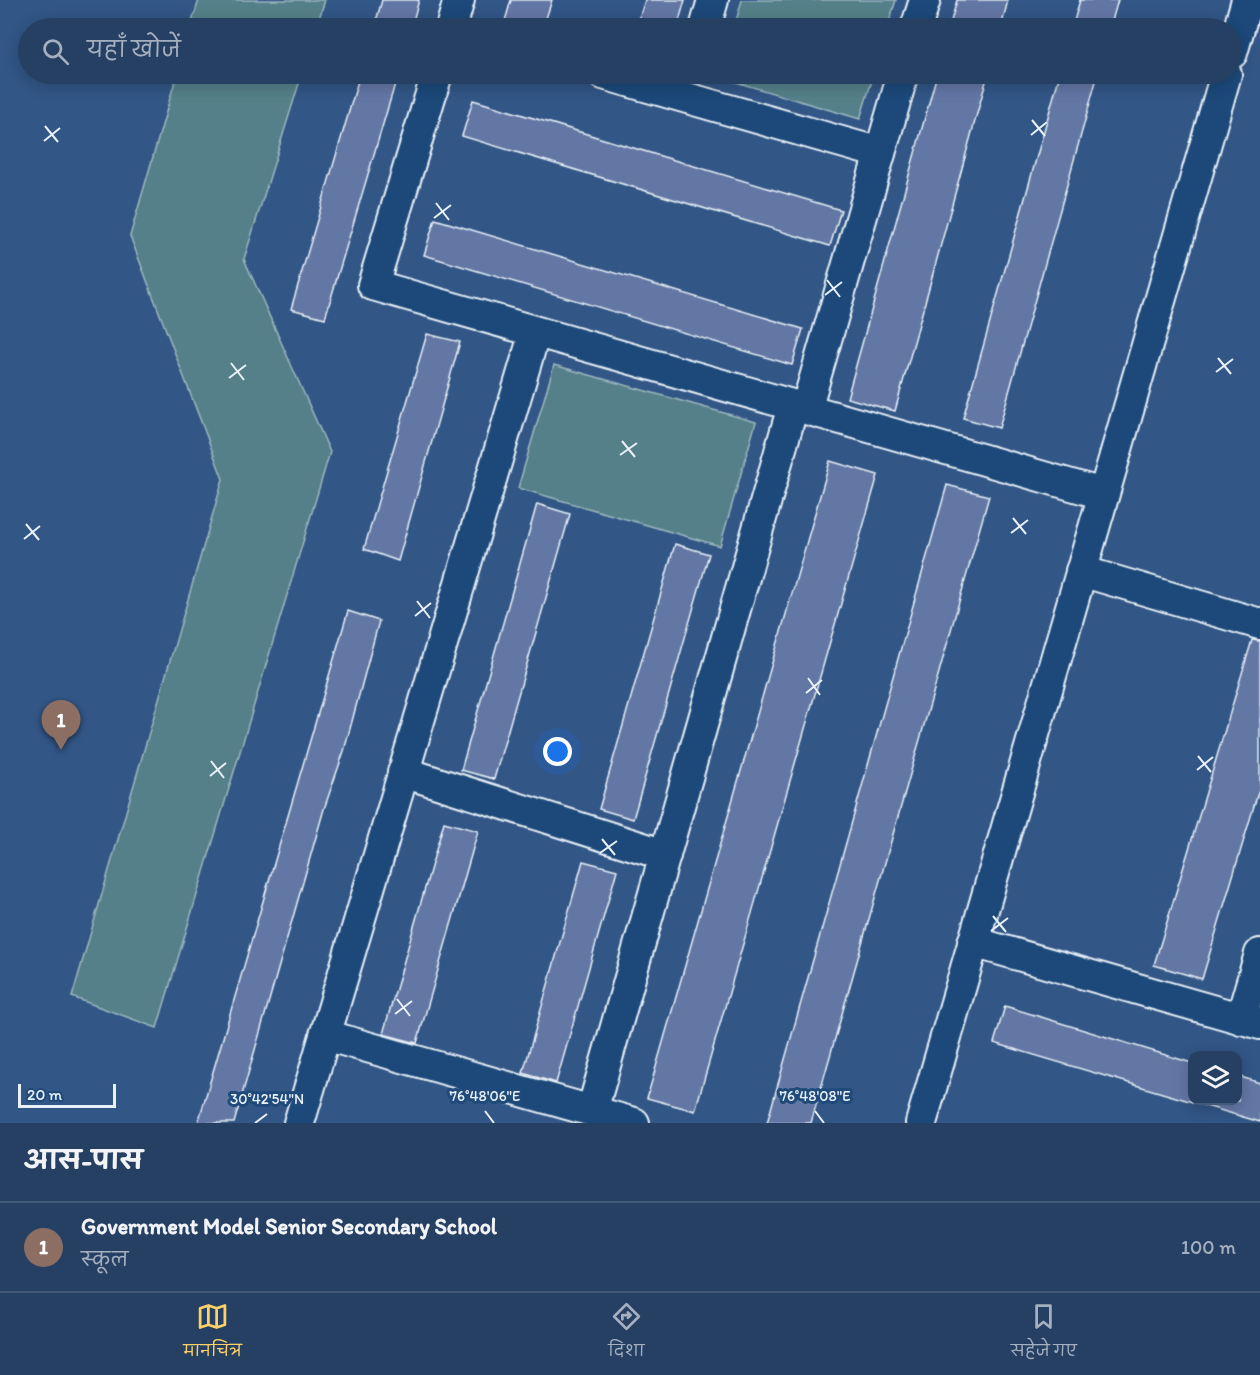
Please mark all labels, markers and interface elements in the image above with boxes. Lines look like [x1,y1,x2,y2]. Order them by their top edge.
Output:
search box [18,18,1242,84]
icon: search [39,35,72,68]
text: यहाँ खोजें [87,36,181,63]
pin: 1 [42,700,80,750]
your location [543,737,572,766]
map controls [1188,1051,1242,1105]
button: layers [1188,1051,1242,1105]
scale bar [18,1081,116,1108]
text: 20 m [27,1085,62,1104]
text: 76°48'06"E [450,1087,520,1105]
text: 76°48'08"E [779,1087,851,1105]
text: 30°42'54"N [230,1090,304,1108]
text: आस-पास [24,1144,143,1176]
text: Government Model Senior Secondary School [81,1213,497,1240]
text: 1 [39,1235,48,1259]
text: 100 m [1181,1235,1236,1259]
text: स्कूल [81,1247,129,1271]
tab: मानचित्र [183,1300,242,1368]
tab: दिशा [608,1300,645,1368]
tab: सहेजे गए [1011,1300,1077,1368]

